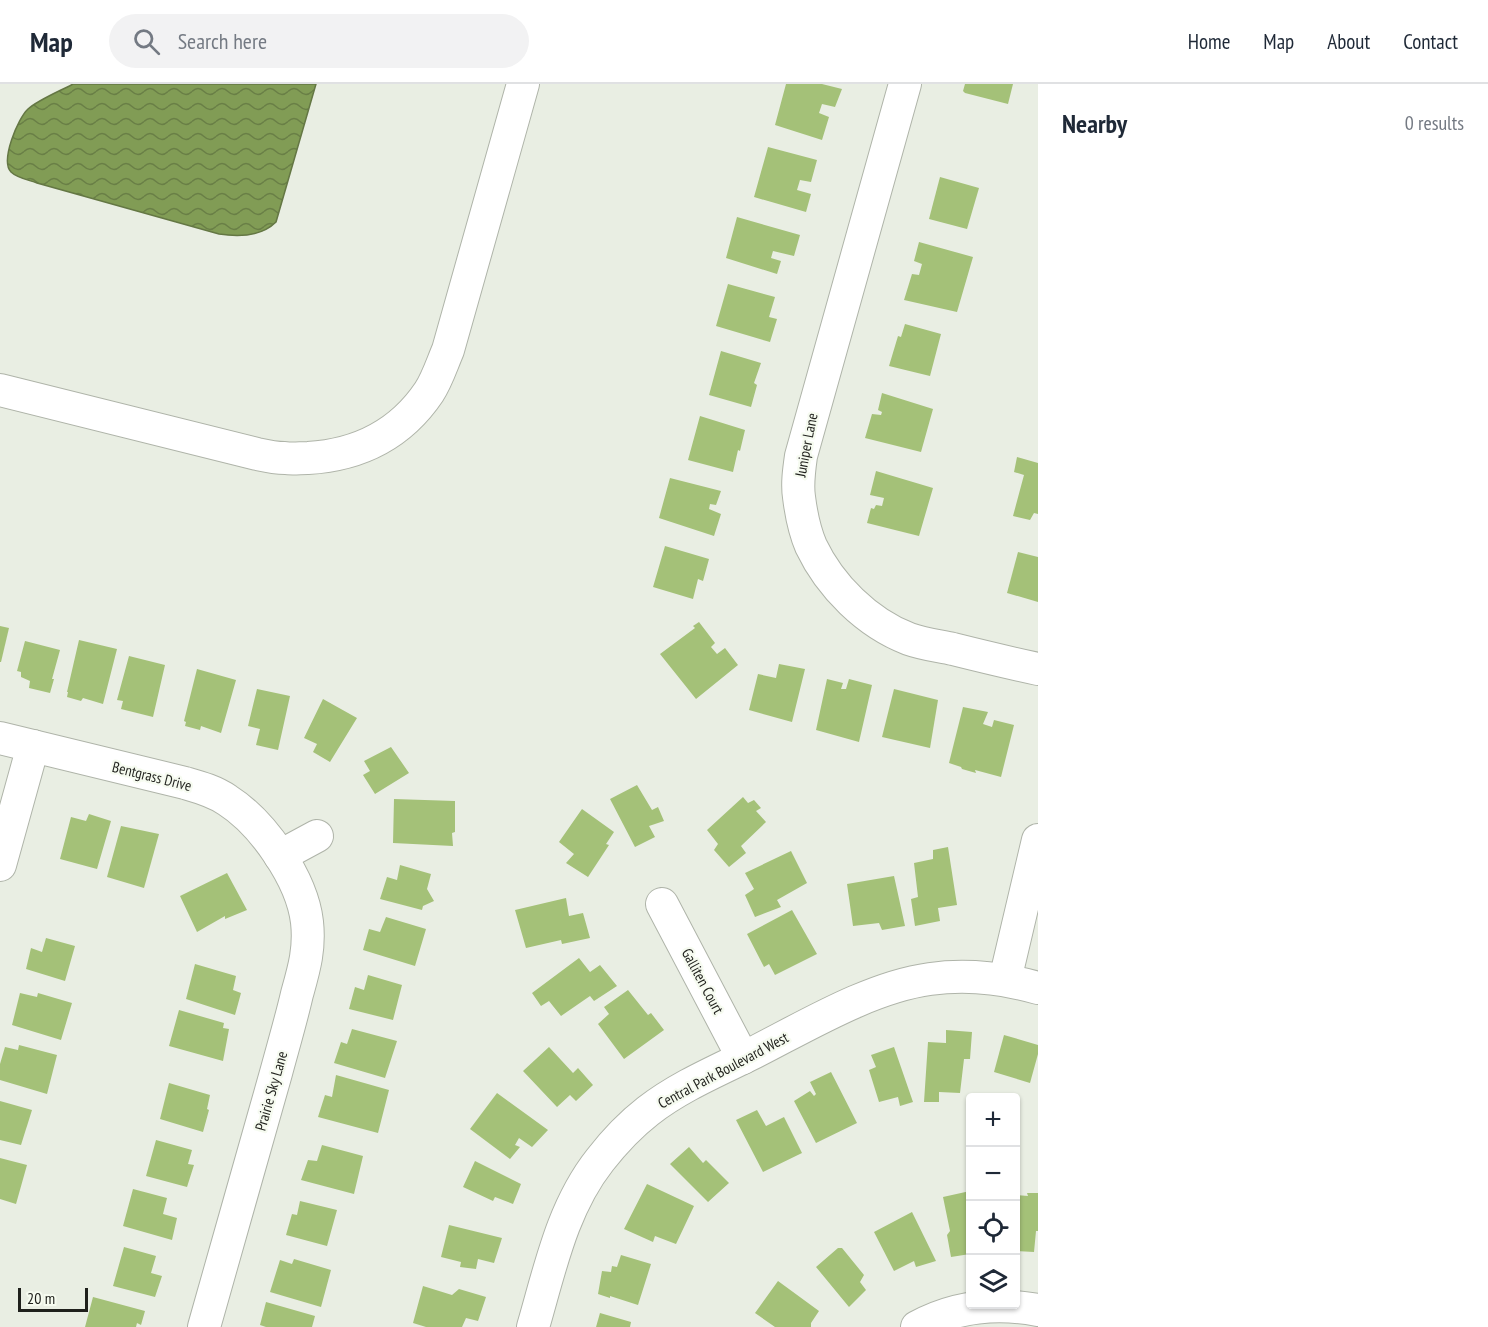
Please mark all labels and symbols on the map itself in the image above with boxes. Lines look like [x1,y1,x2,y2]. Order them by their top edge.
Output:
street label: Juniper Lane [790,411,822,480]
street label: Bentgrass Drive [110,757,194,795]
street label: Galliten Court [678,945,728,1017]
street label: Central Park Boulevard West [655,1028,791,1112]
street label: Prairie Sky Lane [251,1049,291,1133]
scale bar [18,1285,88,1312]

